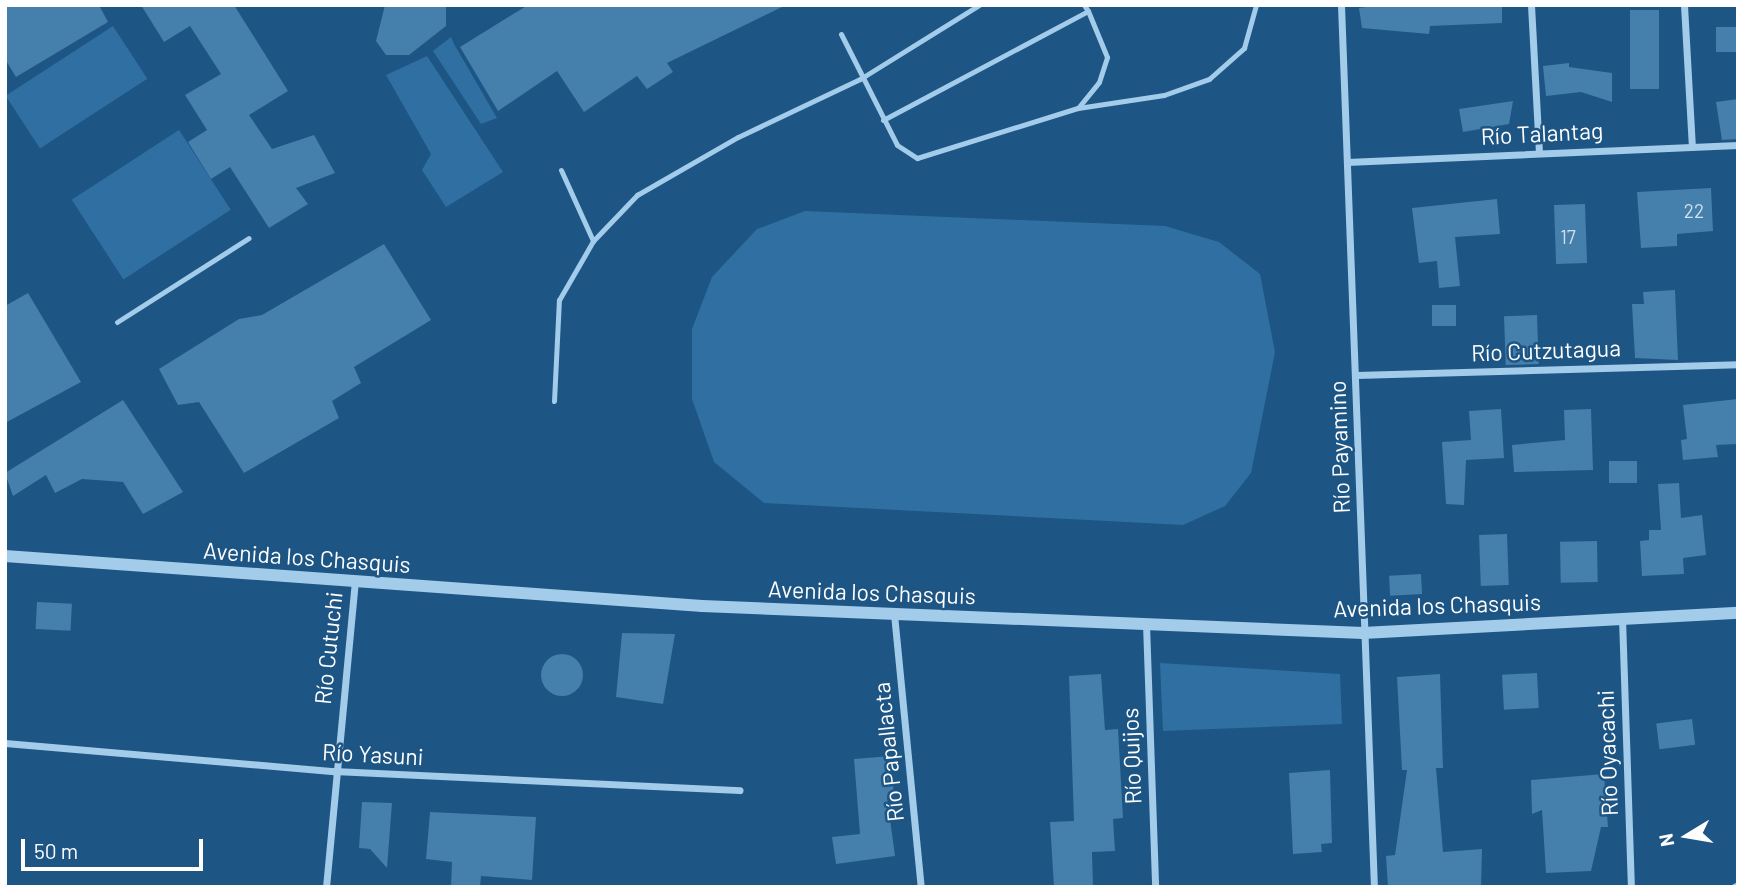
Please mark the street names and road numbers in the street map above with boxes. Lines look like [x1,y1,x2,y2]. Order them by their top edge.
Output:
street label: Río Talantag [1480,116,1604,150]
street label: Río Cutzutagua [1471,334,1621,366]
street label: Río Payamino [1323,380,1355,514]
street label: Avenida los Chasquis [202,536,412,578]
street label: Avenida los Chasquis [768,575,976,609]
street label: Avenida los Chasquis [1333,588,1541,622]
street label: Río Cutuchi [308,590,348,706]
street label: Río Papallacta [867,681,909,823]
street label: Río Oyacachi [1591,689,1623,817]
street label: Río Quijos [1116,707,1146,805]
street label: Río Yasuni [322,738,424,770]

